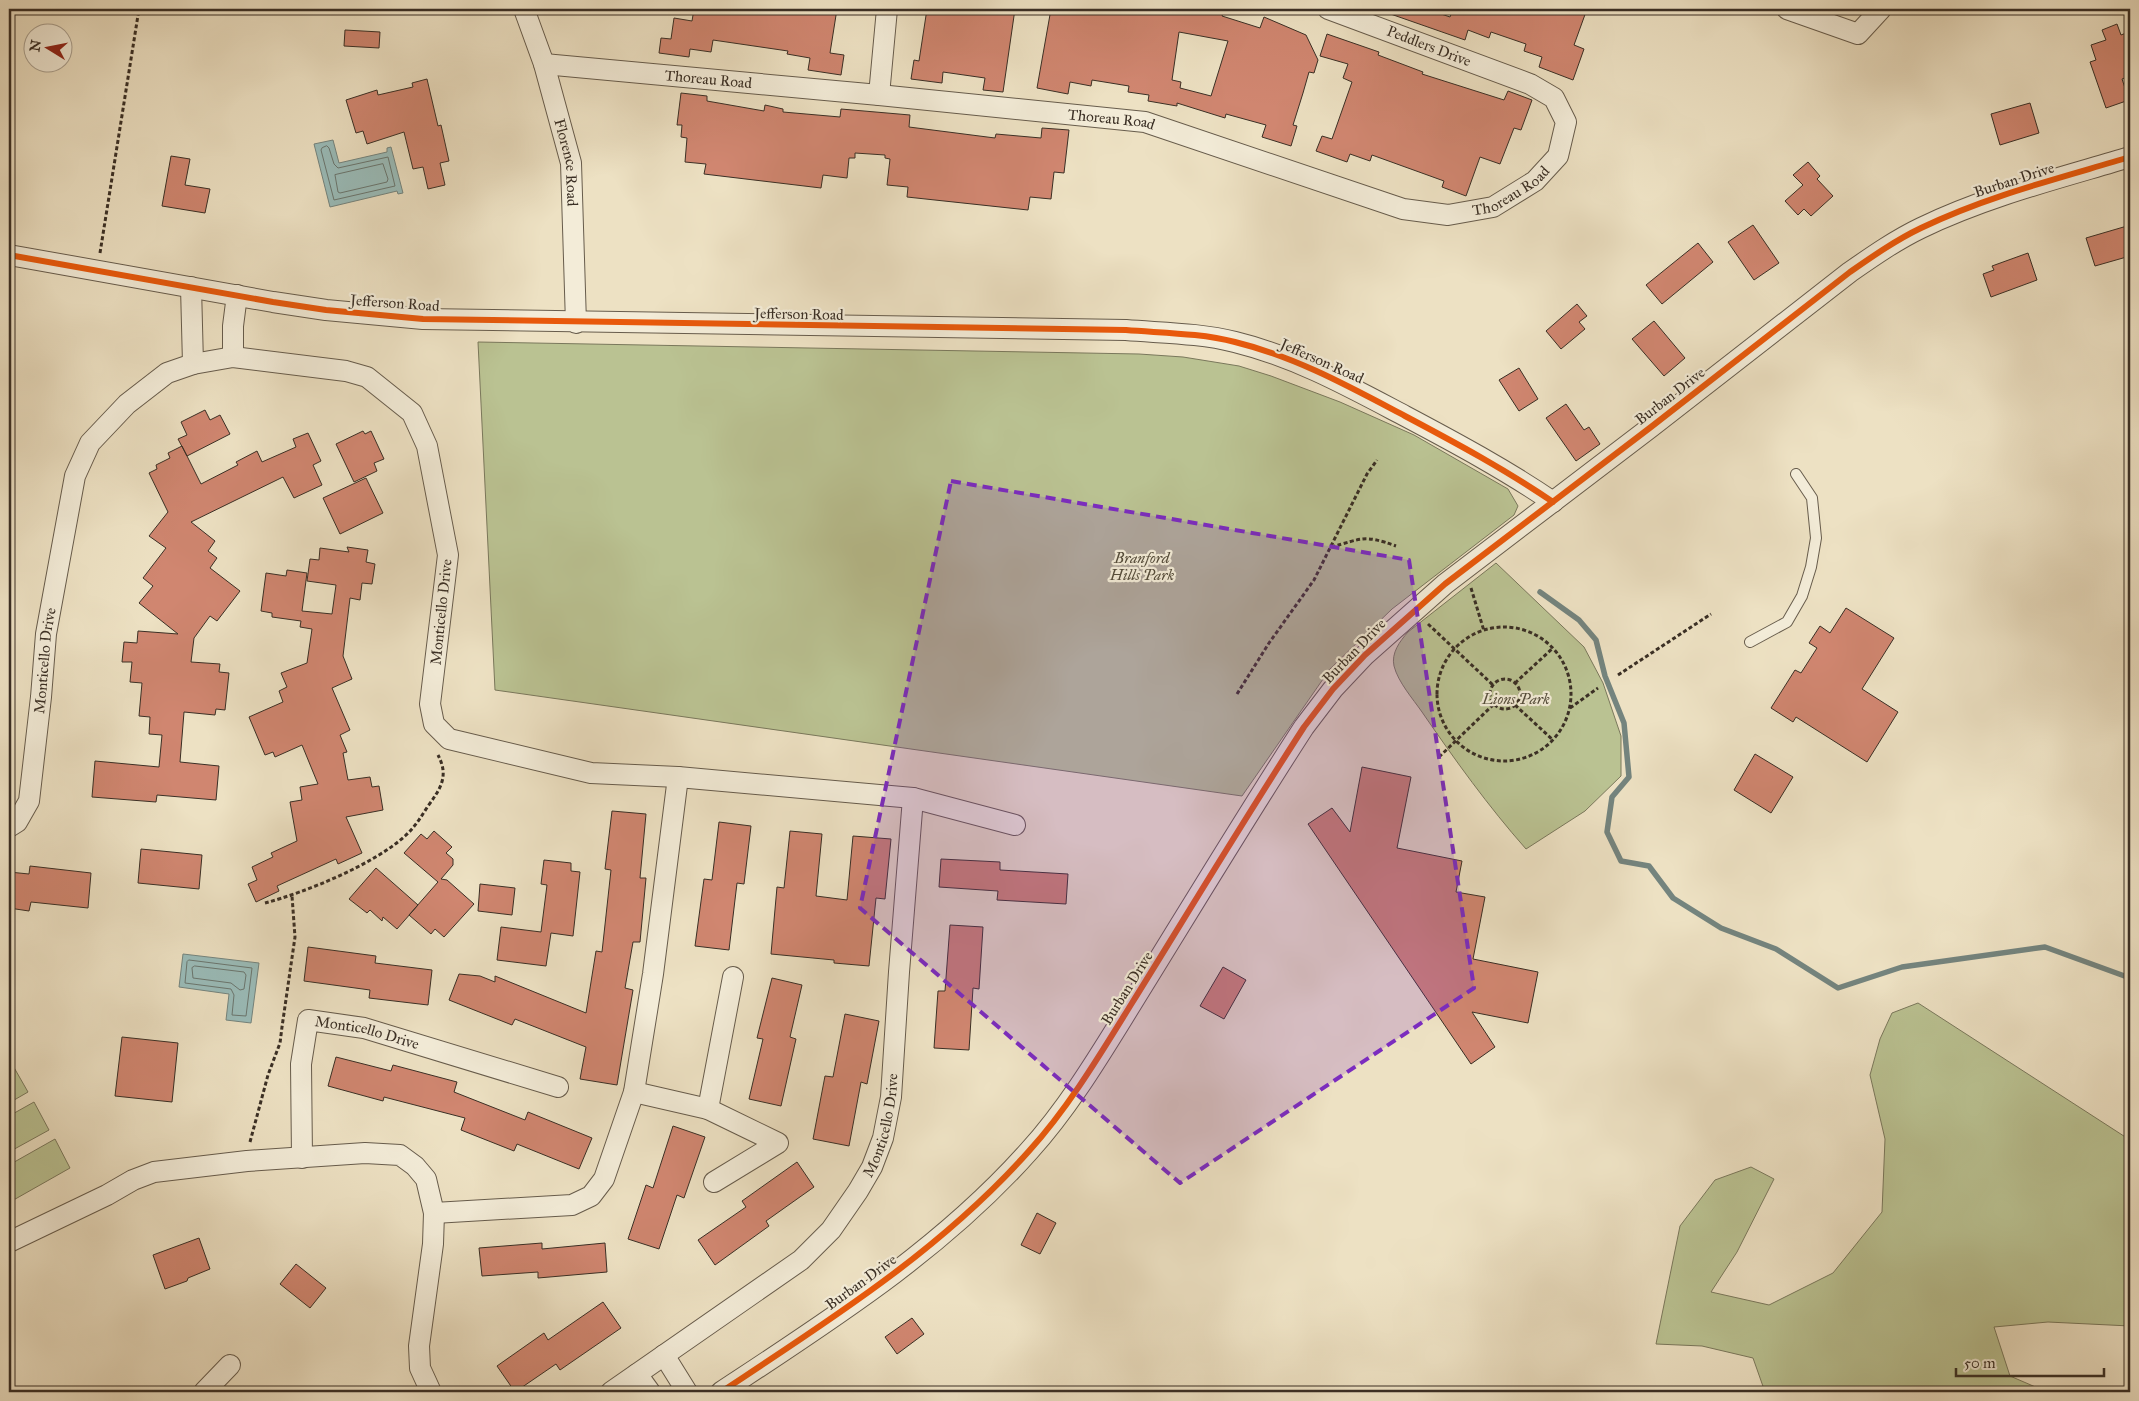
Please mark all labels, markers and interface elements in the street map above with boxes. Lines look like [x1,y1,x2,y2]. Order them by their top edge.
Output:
north arrow [22,22,72,72]
street label: Peddlers Drive [1384,22,1474,70]
text: N [26,38,45,53]
street label: Thoreau Road [664,66,753,92]
street label: Thoreau Road [1067,105,1158,134]
street label: Florence Road [550,117,581,207]
street label: Burban Drive [1972,159,2056,201]
street label: Thoreau Road [1471,162,1554,220]
street label: Jefferson Road [348,291,441,316]
street label: Jefferson Road [752,304,844,325]
street label: Jefferson Road [1275,334,1367,388]
street label: Burban Drive [1632,363,1708,429]
park label: Branford Hills Park [1109,549,1174,584]
street label: Monticello Drive [426,558,456,666]
street label: Monticello Drive [30,606,60,715]
street label: Burban Drive [1319,615,1389,687]
park label: Lions Park [1481,690,1550,708]
street label: Burban Drive [1097,948,1157,1028]
street label: Monticello Drive [314,1012,421,1053]
street label: Monticello Drive [859,1073,901,1180]
street label: Burban Drive [822,1250,900,1314]
scale bar [1956,1346,2104,1378]
text: 50 m [1964,1354,1996,1372]

